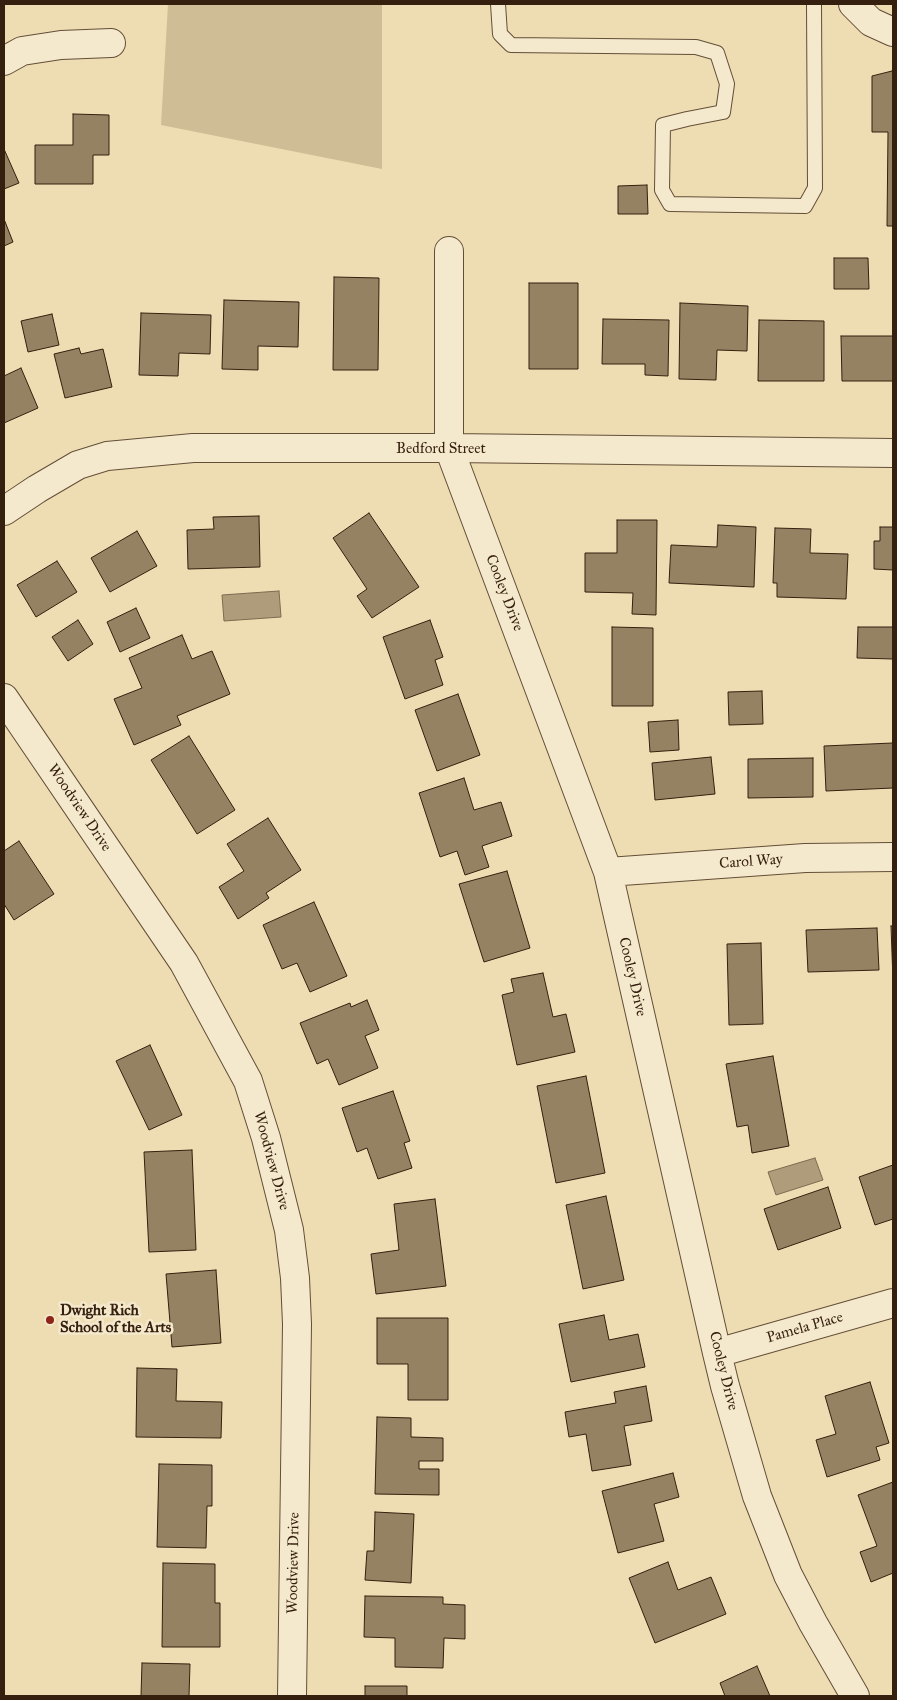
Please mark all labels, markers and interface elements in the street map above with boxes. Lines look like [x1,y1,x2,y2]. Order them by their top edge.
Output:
street label: Bedford Street [396,440,486,458]
street label: Cooley Drive [481,552,527,634]
street label: Woodview Drive [43,761,115,855]
street label: Carol Way [719,851,783,873]
street label: Cooley Drive [614,936,650,1018]
street label: Woodview Drive [249,1110,293,1212]
place label: Dwight Rich School of the Arts [60,1302,171,1337]
street label: Pamela Place [765,1309,845,1347]
marker: Dwight Rich School of the Arts [44,1314,56,1326]
street label: Cooley Drive [705,1330,741,1412]
street label: Woodview Drive [284,1512,304,1614]

